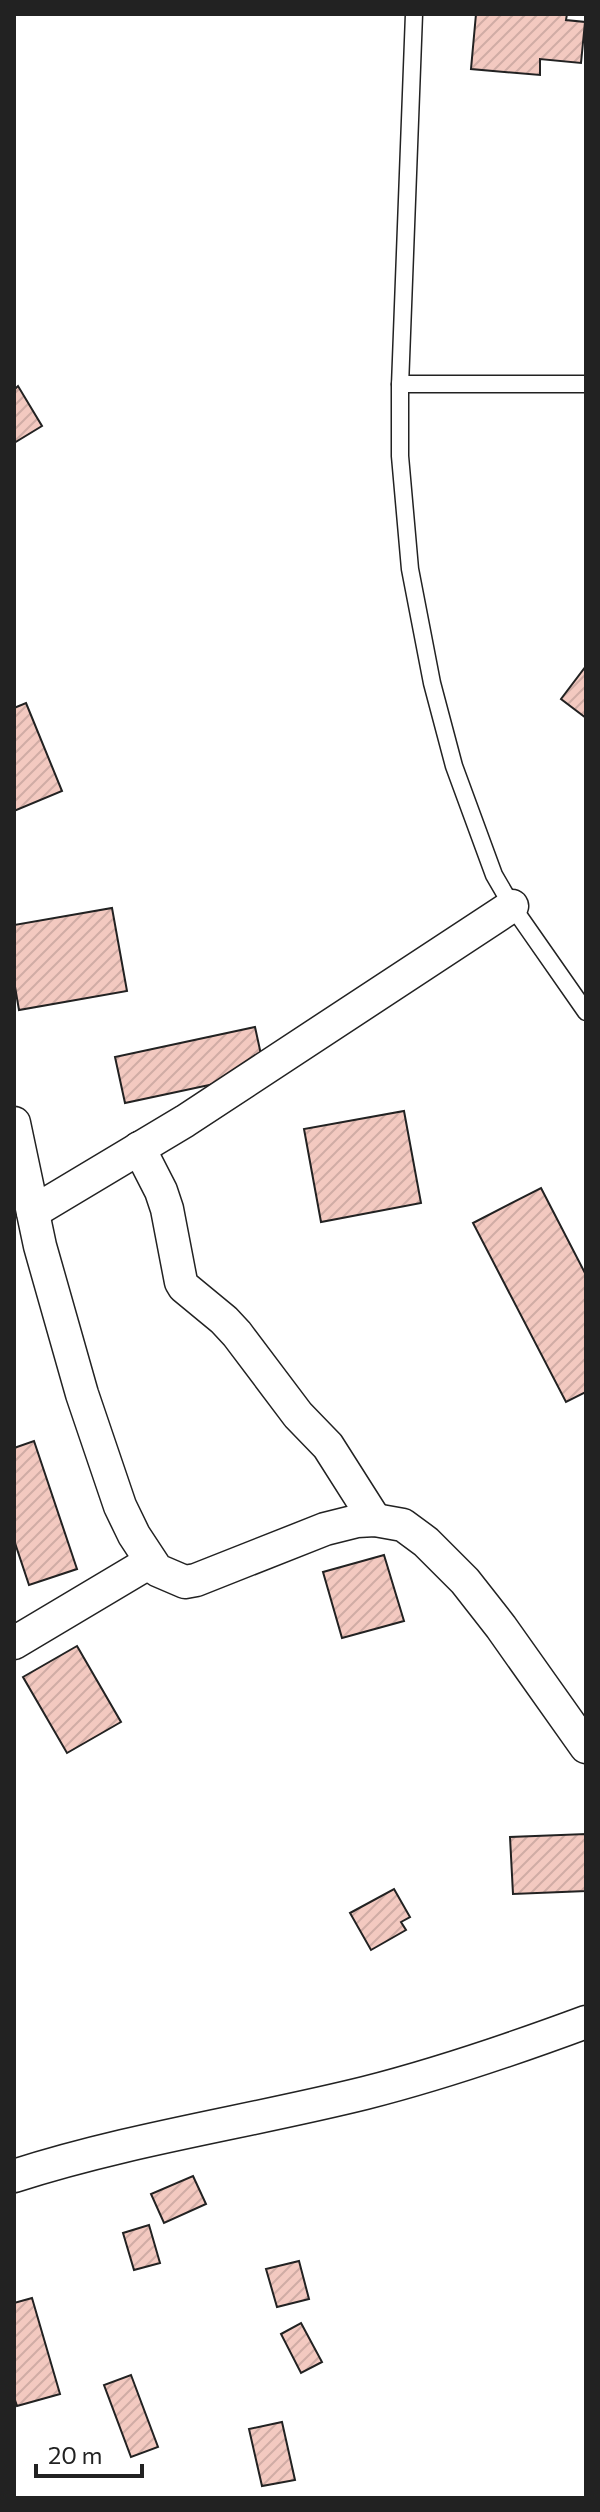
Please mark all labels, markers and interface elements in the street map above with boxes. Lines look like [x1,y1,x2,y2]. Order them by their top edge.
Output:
scale bar [36,2428,142,2478]
text: 20 m [48,2440,102,2469]

